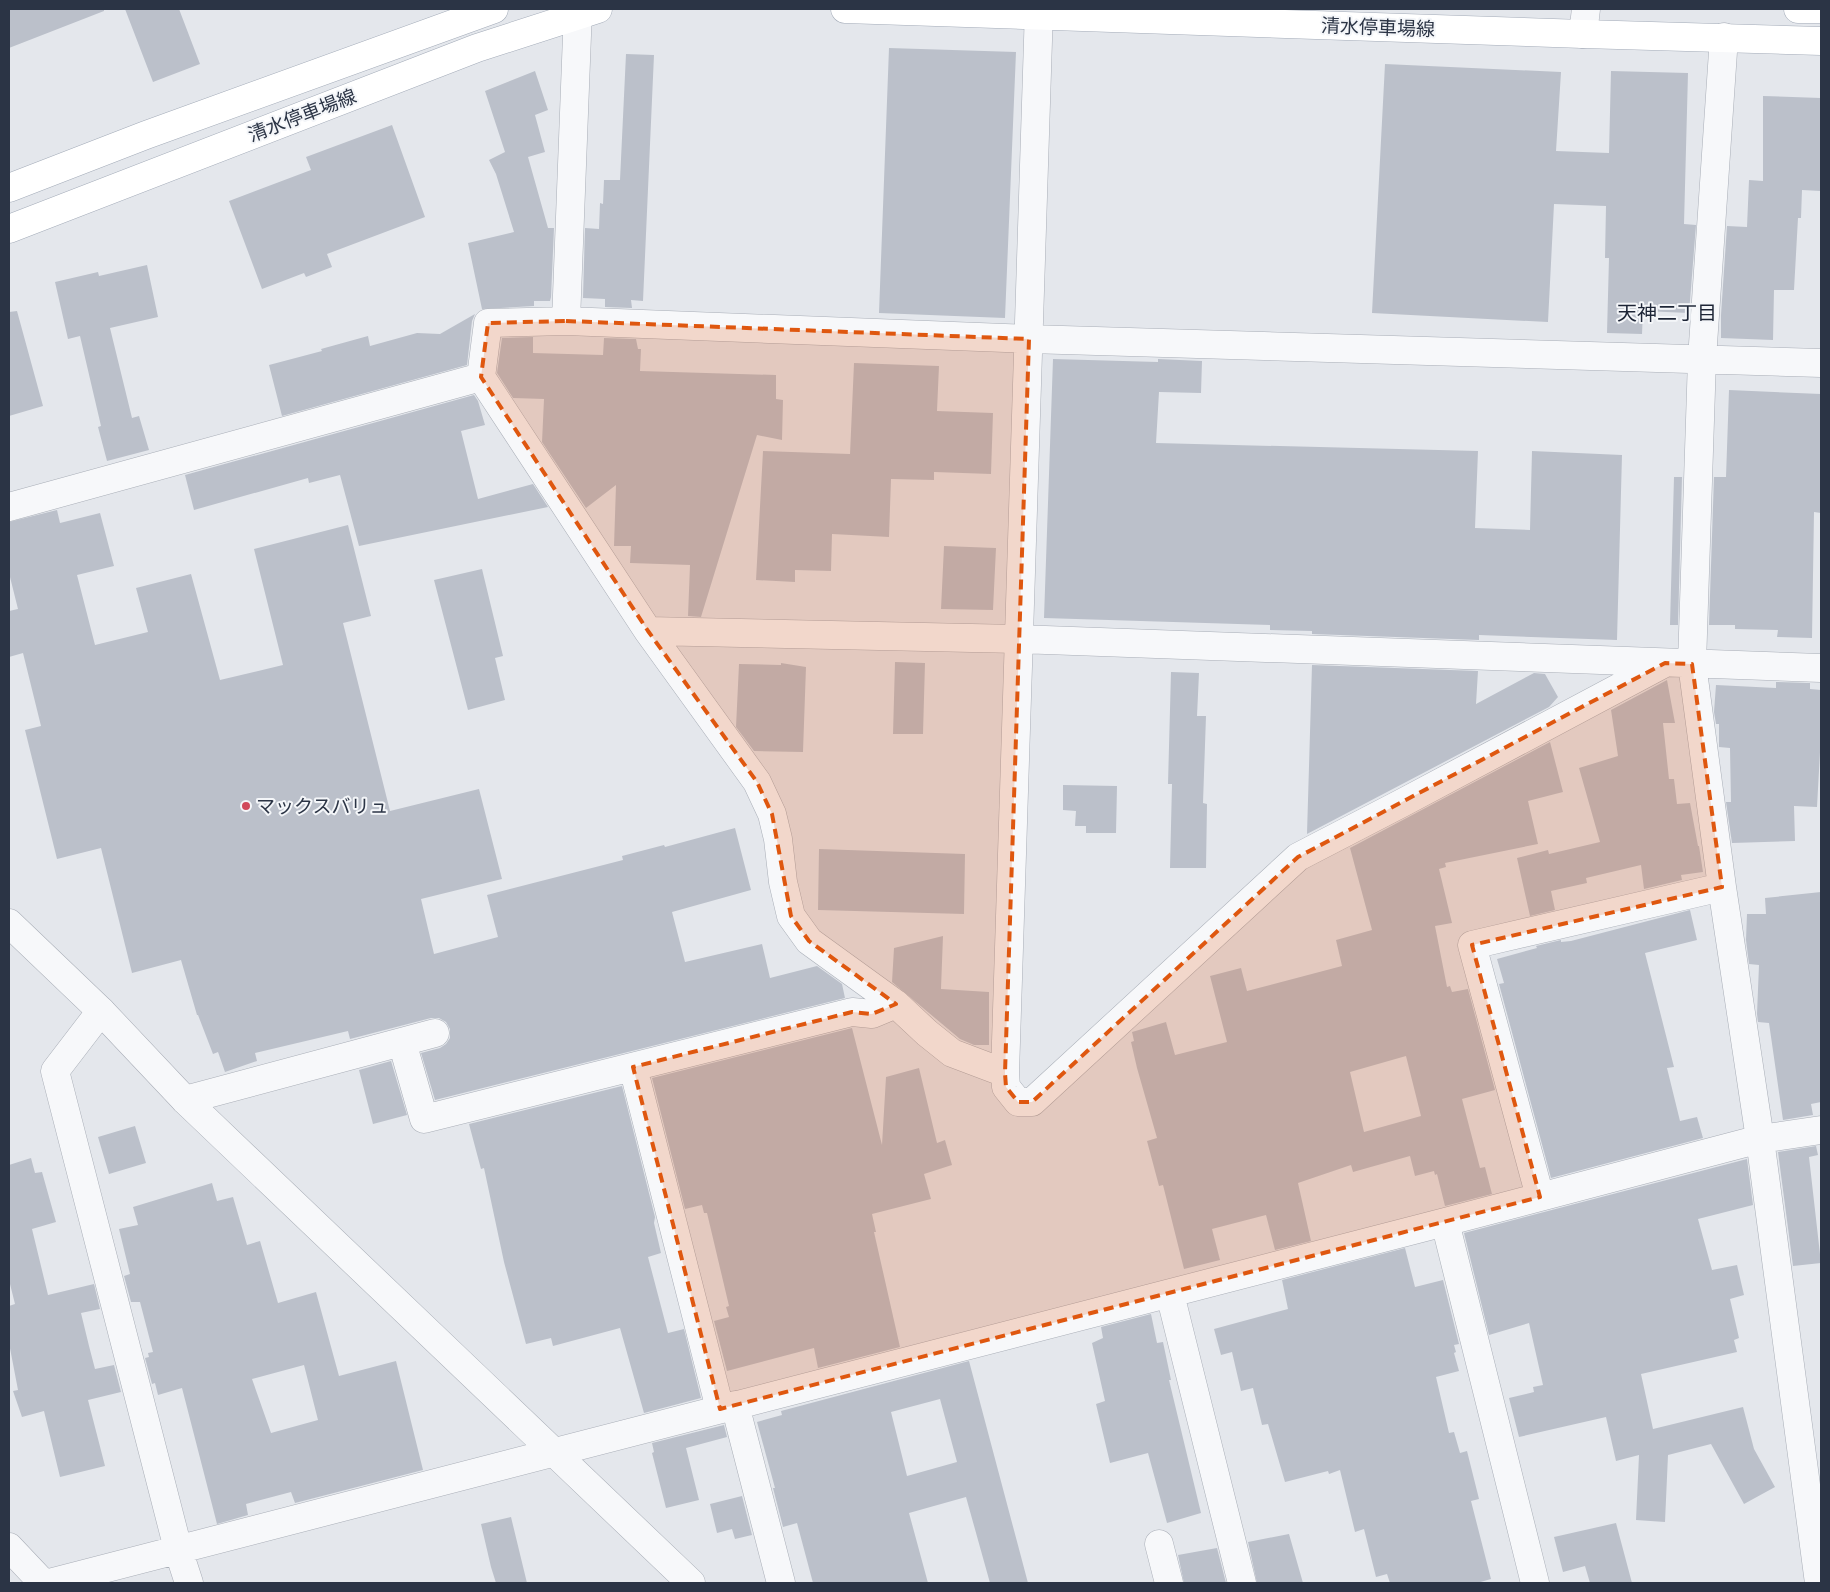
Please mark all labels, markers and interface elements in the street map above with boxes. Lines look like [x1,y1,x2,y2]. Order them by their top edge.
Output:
street label: 清水停車場線 [1321,15,1435,41]
street label: 清水停車場線 [245,85,360,147]
district label: 天神二丁目 [1617,302,1717,325]
place label: マックスバリュ [256,796,388,818]
marker: マックスバリュ [240,800,252,812]

